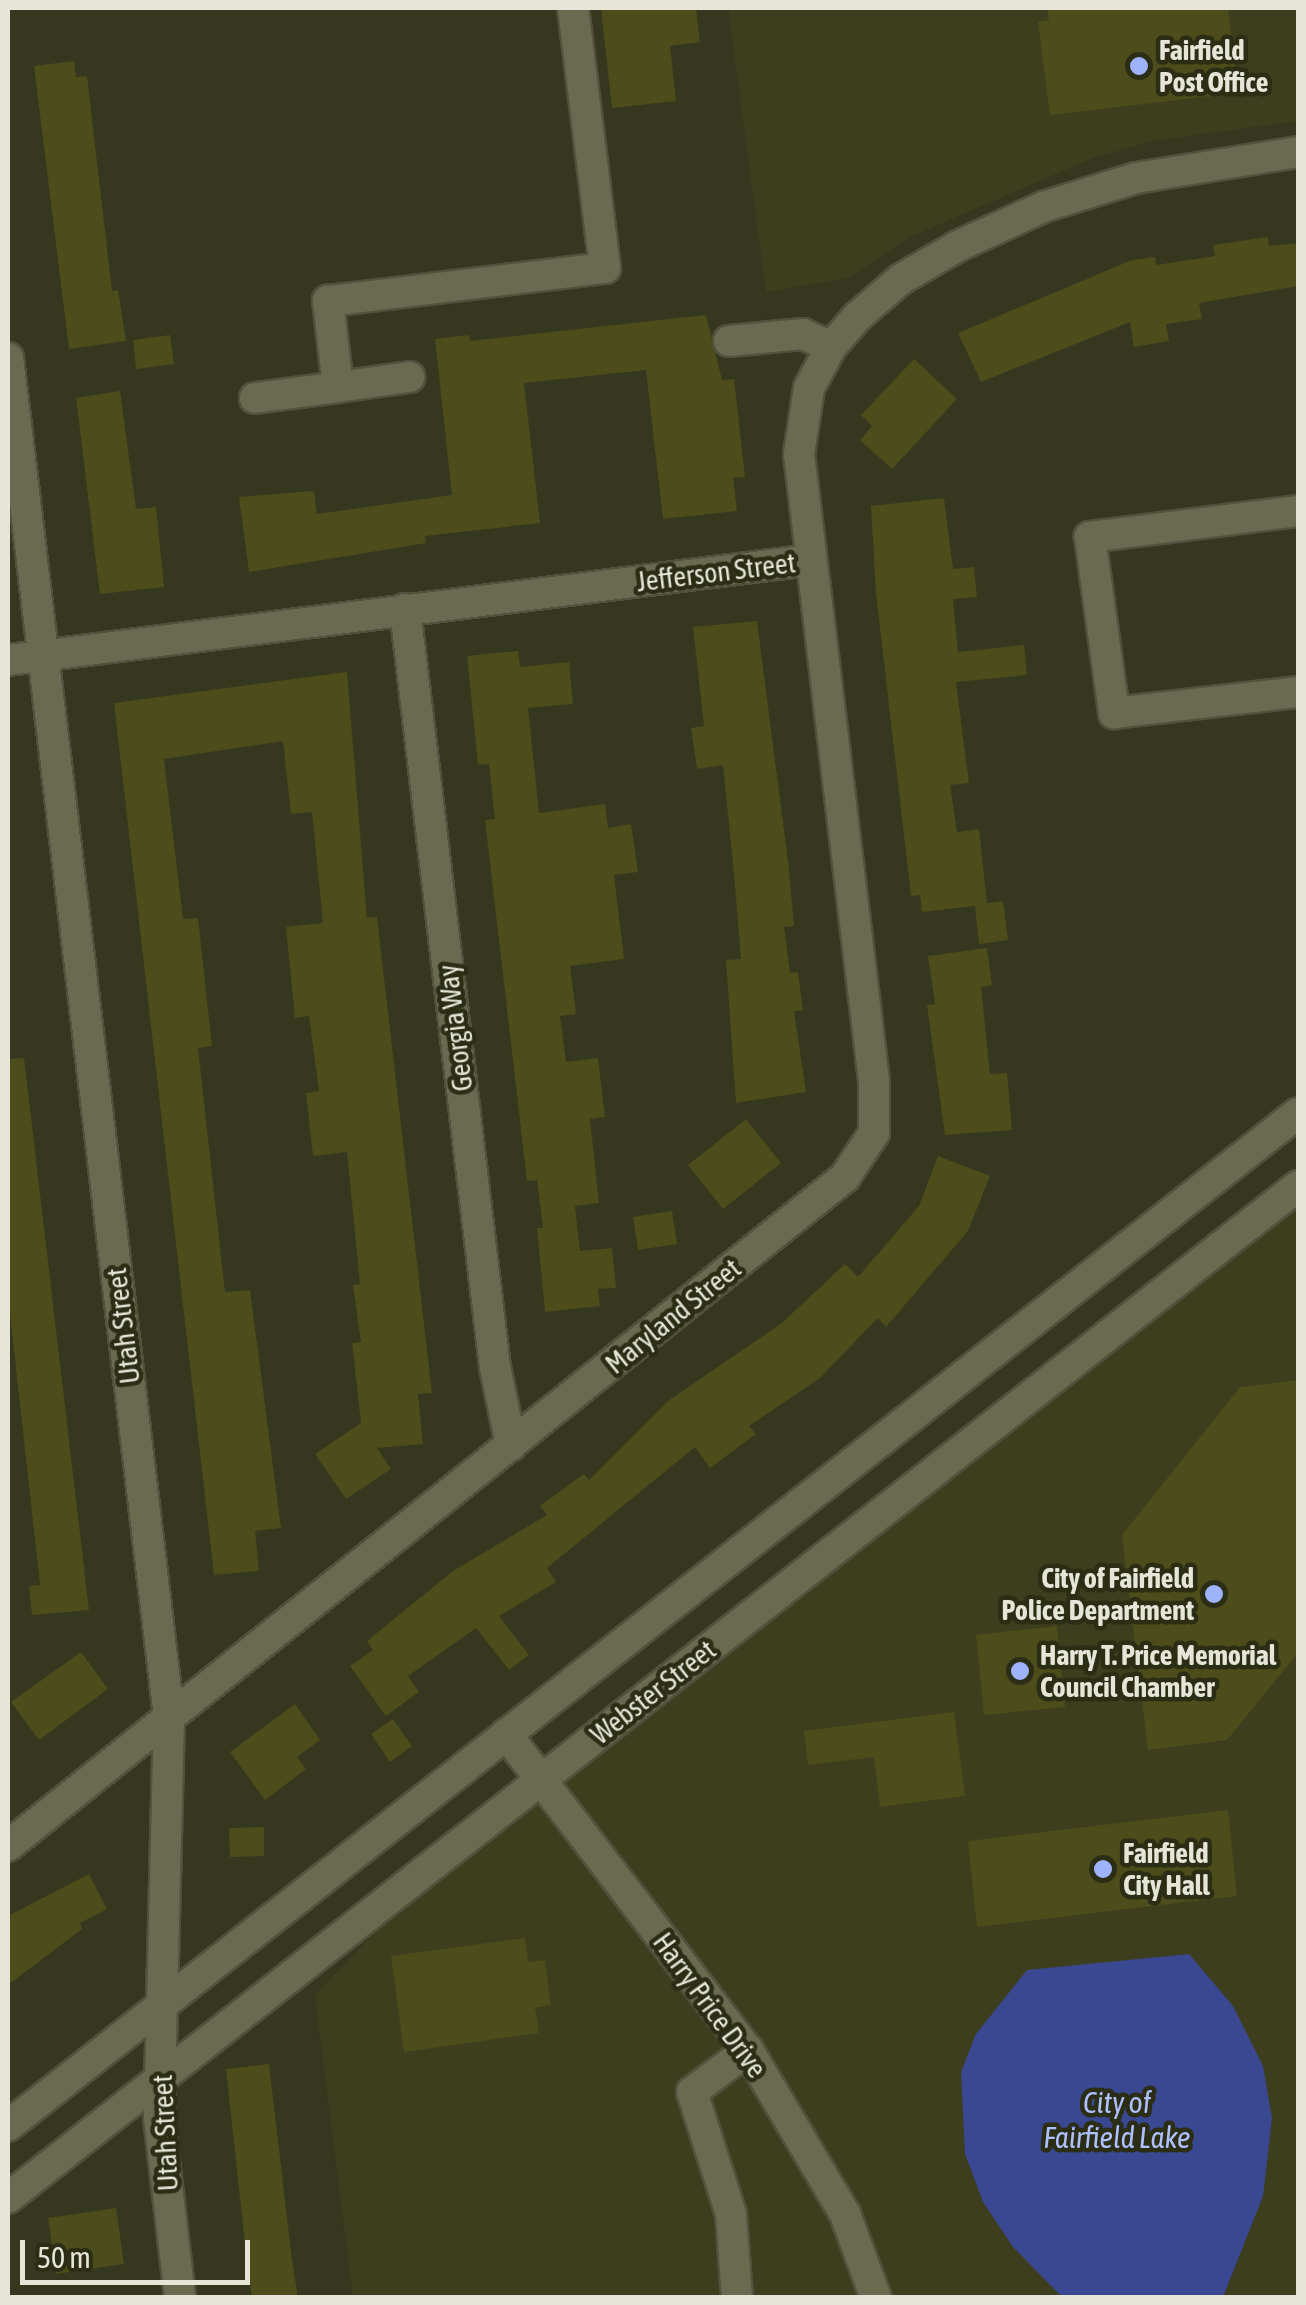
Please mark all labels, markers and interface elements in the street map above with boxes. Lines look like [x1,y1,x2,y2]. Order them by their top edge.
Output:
place label: Fairfield Post Office [1159,33,1268,99]
marker: Fairfield Post Office [1128,55,1150,77]
street label: Jefferson Street [635,546,797,598]
street label: Georgia Way [431,963,479,1093]
street label: Maryland Street [599,1251,747,1381]
street label: Utah Street [99,1266,147,1386]
place label: City of Fairfield Police Department [1001,1561,1194,1627]
marker: City of Fairfield Police Department [1203,1583,1225,1605]
street label: Webster Street [584,1633,722,1751]
place label: Harry T. Price Memorial Council Chamber [1040,1638,1276,1704]
marker: Harry T. Price Memorial Council Chamber [1009,1660,1031,1682]
place label: Fairfield City Hall [1123,1836,1210,1902]
marker: Fairfield City Hall [1092,1858,1114,1880]
street label: Harry Price Drive [646,1926,774,2084]
street label: Utah Street [145,2074,185,2192]
water label: City of Fairfield Lake [1043,2084,1191,2154]
scale bar [25,2220,255,2282]
text: 50 m [37,2240,91,2274]

